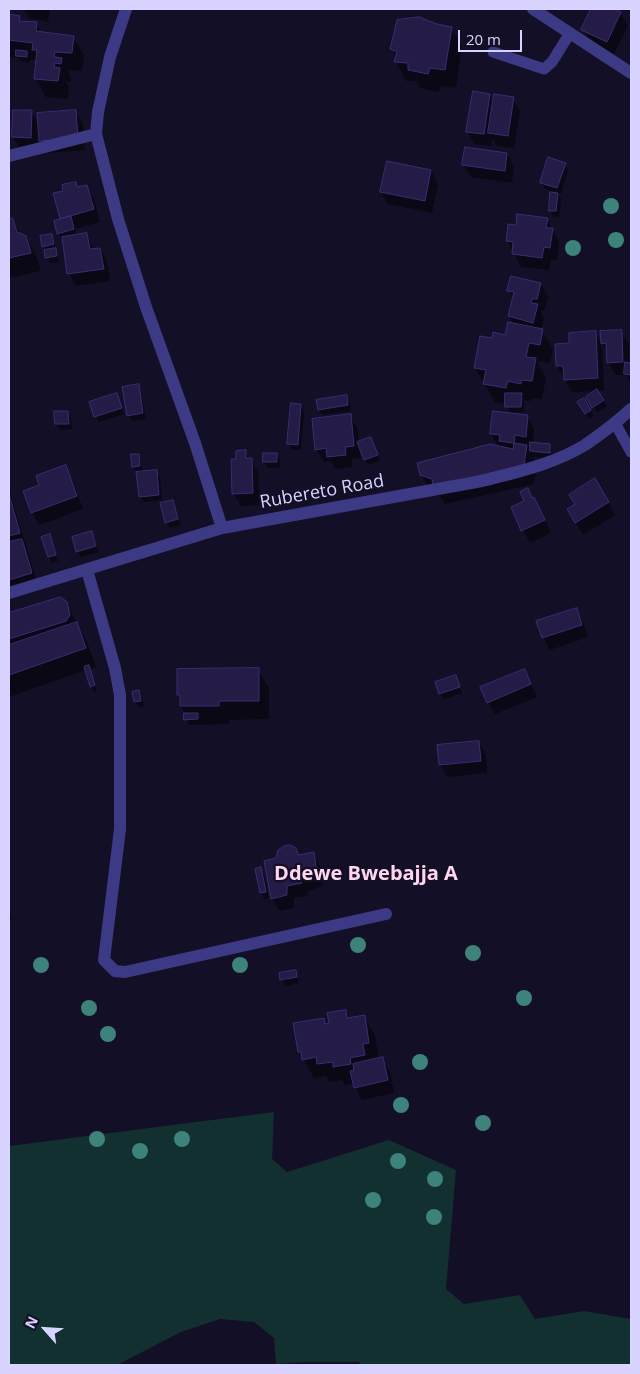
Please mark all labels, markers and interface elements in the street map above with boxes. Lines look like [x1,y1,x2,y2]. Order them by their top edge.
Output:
scale bar [460,20,524,52]
text: 20 m [466,29,501,49]
street label: Rubereto Road [258,470,386,514]
district label: Ddewe Bwebajja A [274,862,458,886]
north arrow [20,1304,70,1354]
text: N [20,1313,42,1331]

